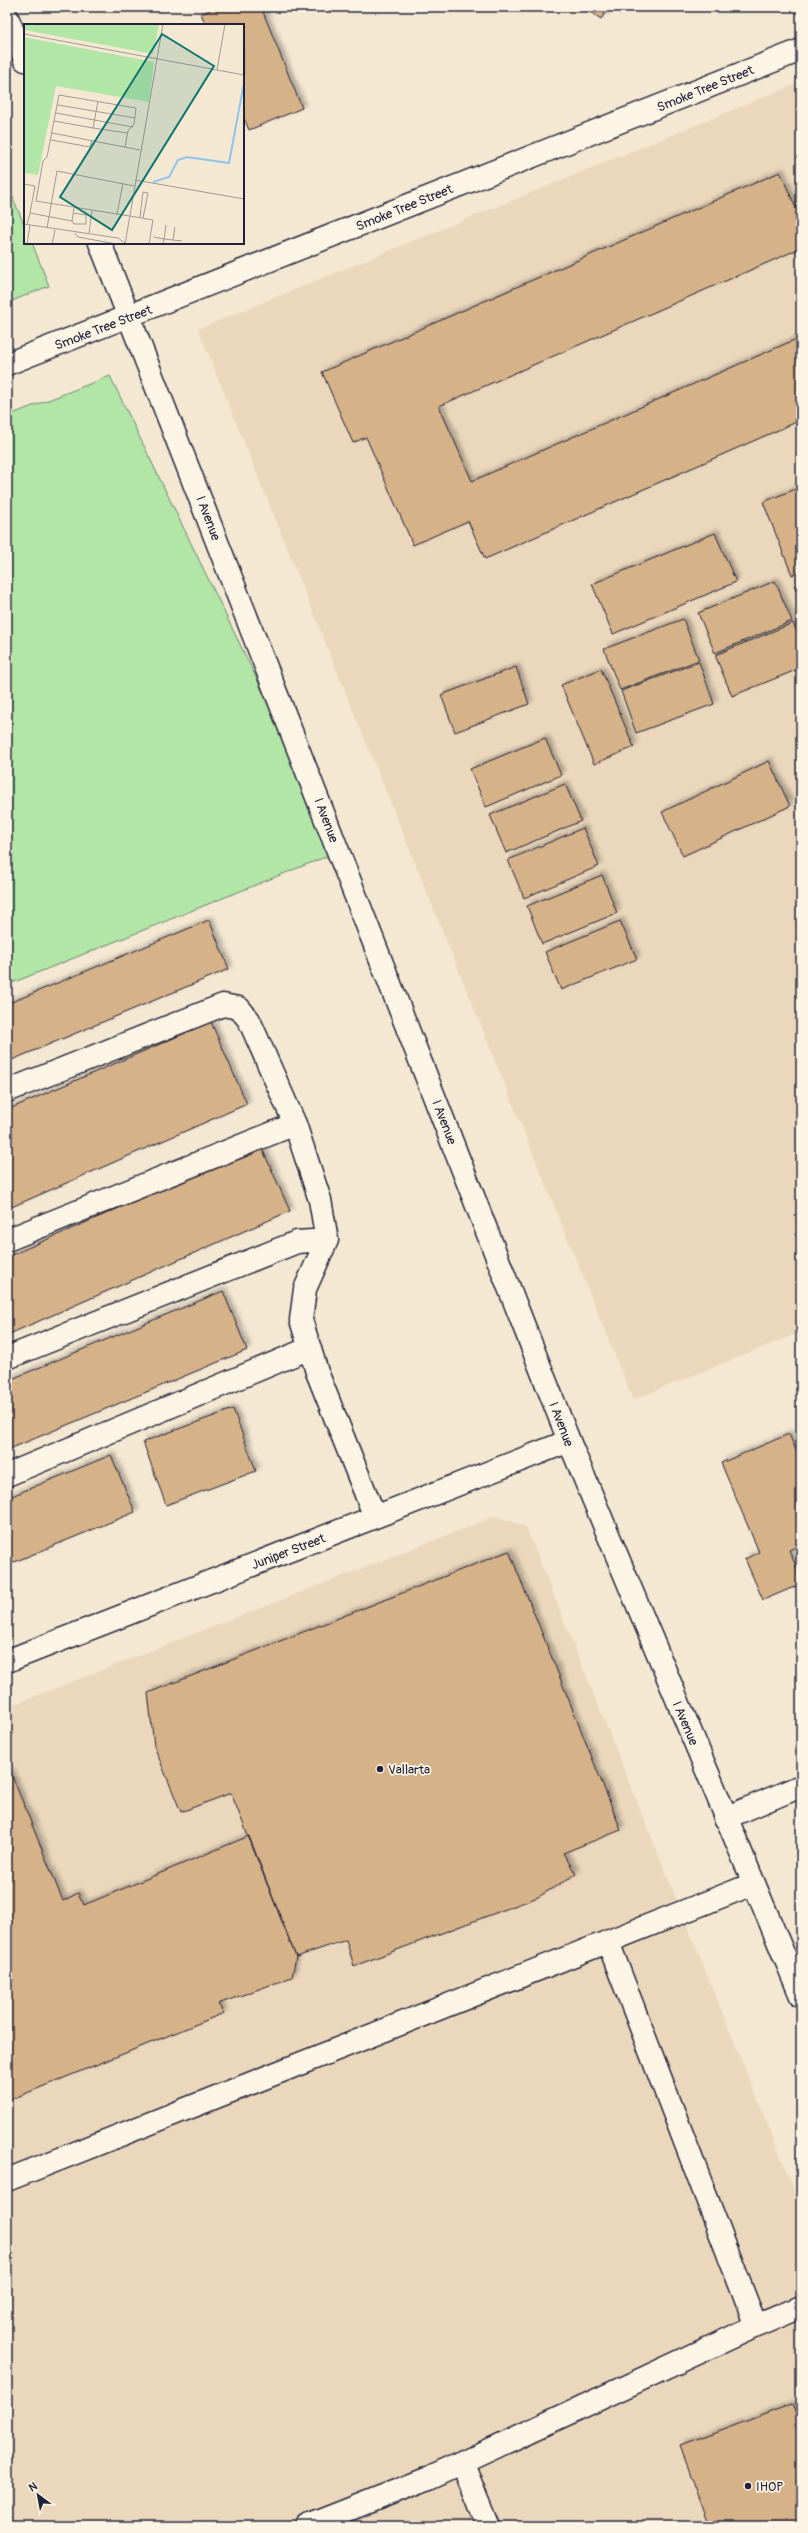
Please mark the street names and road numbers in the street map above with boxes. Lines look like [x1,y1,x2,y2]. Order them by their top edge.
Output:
street label: Smoke Tree Street [655,62,757,116]
street label: Smoke Tree Street [354,181,456,235]
street label: Smoke Tree Street [52,302,155,354]
street label: I Avenue [192,494,224,543]
street label: I Avenue [310,796,342,845]
street label: I Avenue [428,1098,460,1147]
street label: I Avenue [545,1400,577,1449]
street label: Juniper Street [249,1530,328,1573]
street label: I Avenue [669,1699,702,1748]

